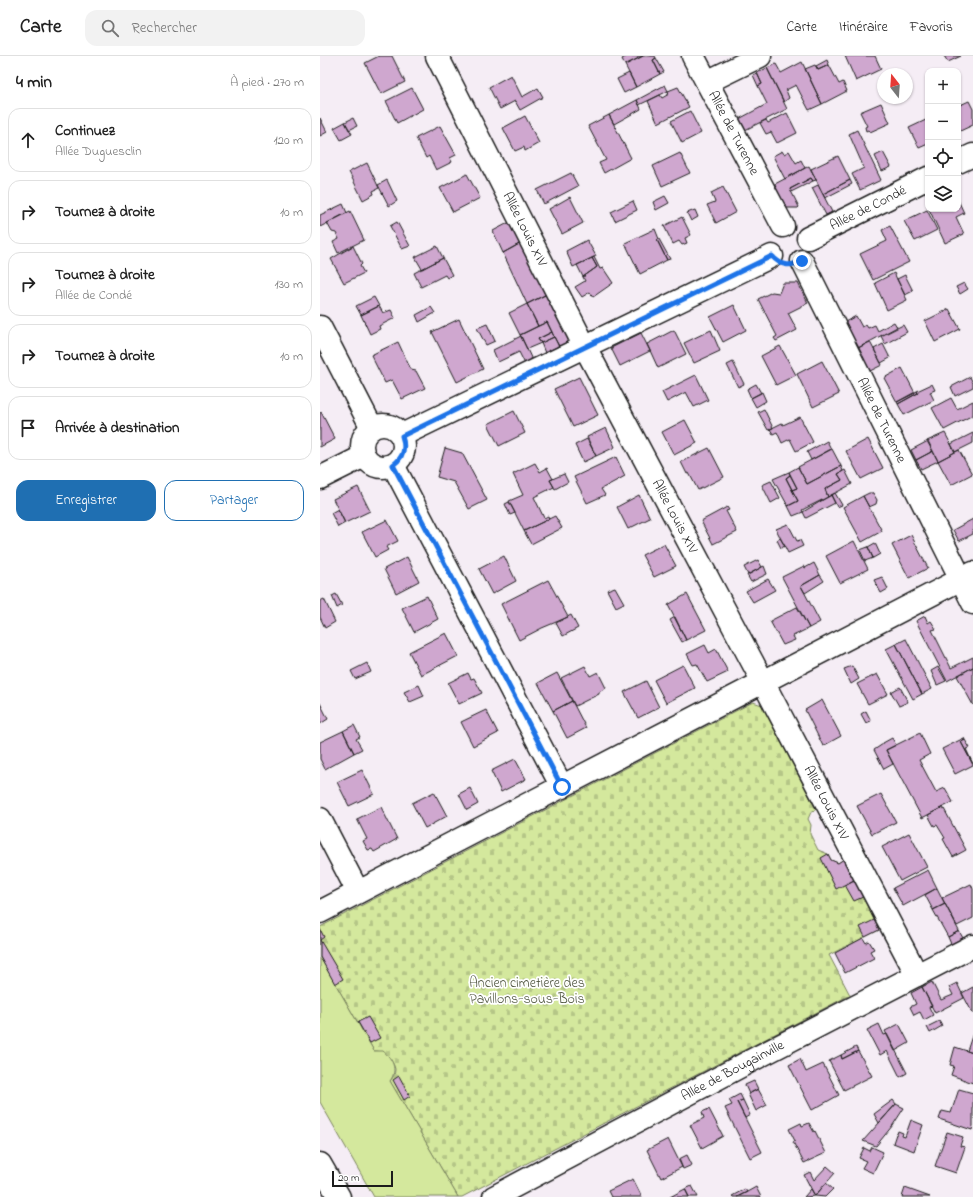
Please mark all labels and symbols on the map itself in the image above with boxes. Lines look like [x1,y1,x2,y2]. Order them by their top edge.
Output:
north arrow [877,68,913,104]
street label: Allée de Turenne [703,87,765,180]
street label: Allée de Condé [826,180,910,236]
street label: Allée Louis XIV [497,188,553,270]
route end [793,252,811,270]
street label: Allée de Turenne [851,374,912,467]
street label: Allée Louis XIV [647,475,703,557]
street label: Allée Louis XIV [798,762,855,844]
route start [553,778,571,796]
park label: Ancien cimetière des Pavillons-sous-Bois [469,973,585,1010]
street label: Allée de Bougainville [677,1034,788,1106]
scale bar [332,1169,393,1188]

